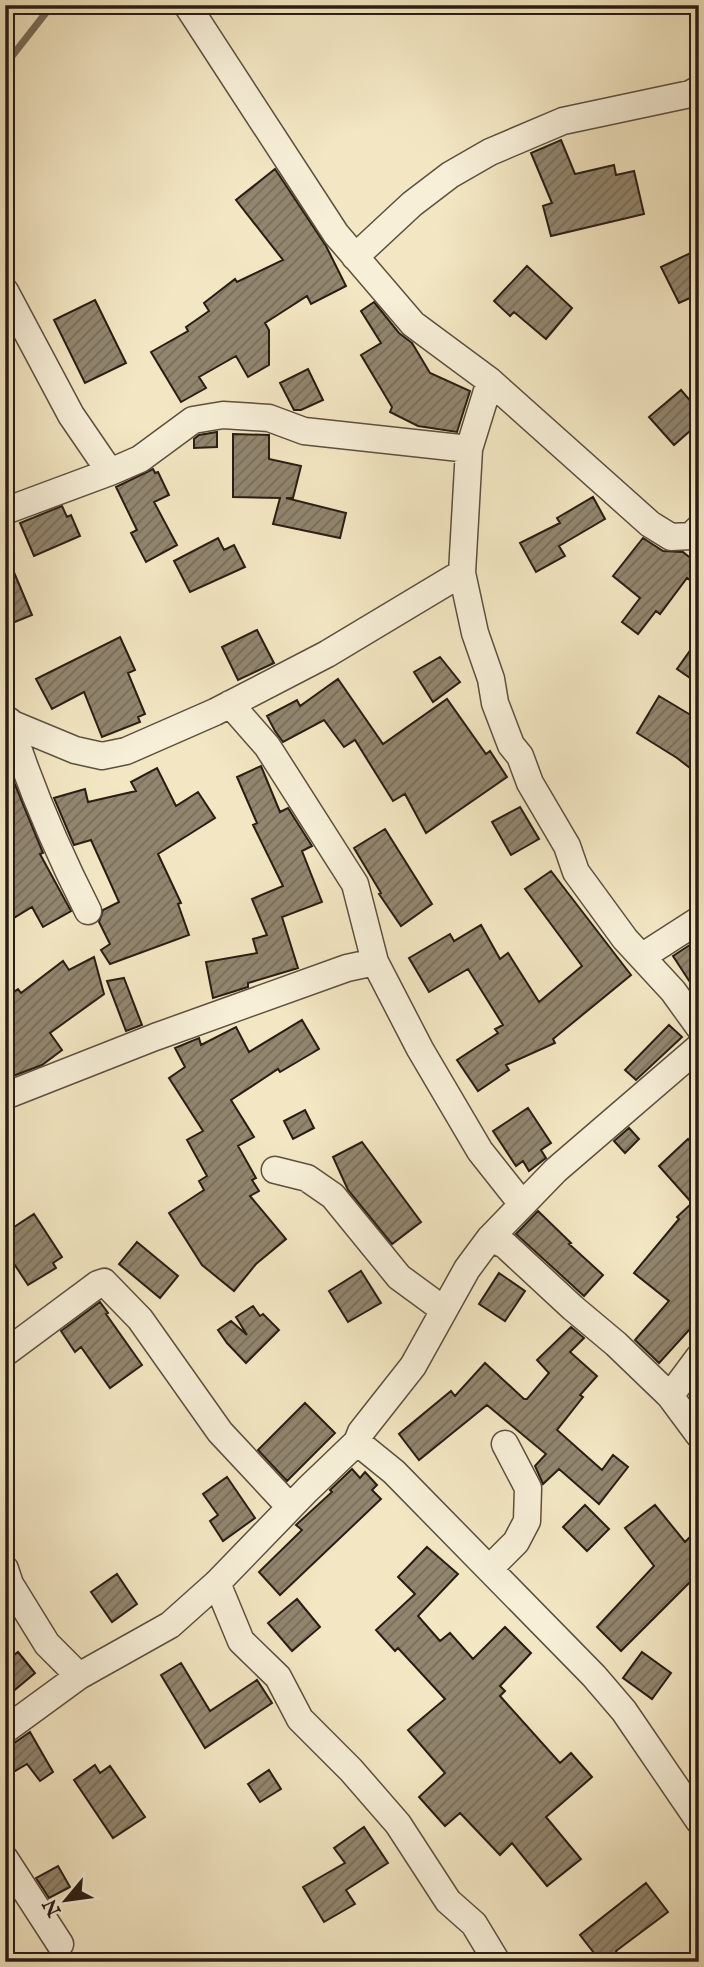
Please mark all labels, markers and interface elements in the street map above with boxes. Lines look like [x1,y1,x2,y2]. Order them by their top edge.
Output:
north arrow [32,1866,102,1936]
text: N [38,1894,68,1921]

